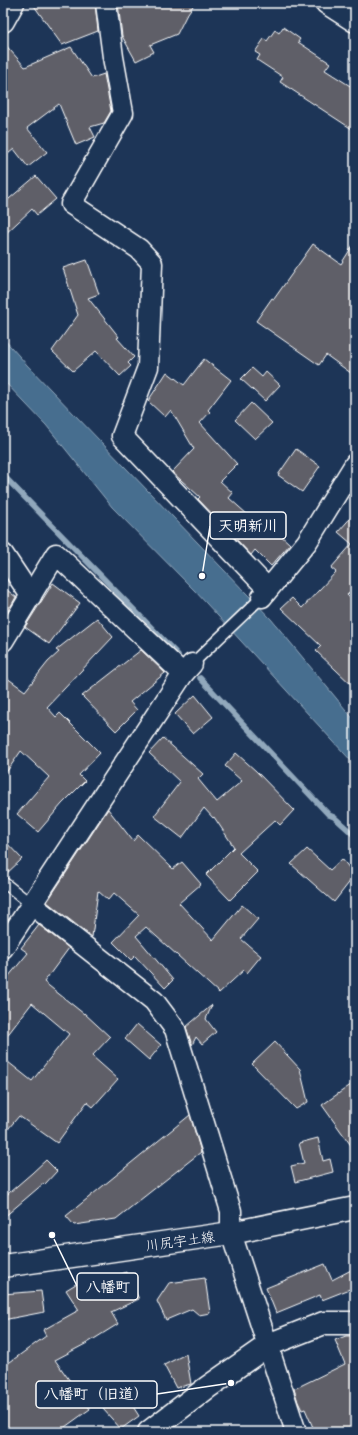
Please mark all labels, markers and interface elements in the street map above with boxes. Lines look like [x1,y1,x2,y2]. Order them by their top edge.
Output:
callout: 天明新川 [210,512,286,539]
text: 天明新川 [218,516,278,536]
street label: 川尻宇土線 [144,1227,216,1255]
callout: 八幡町 [77,1273,138,1300]
text: 八幡町 [85,1277,131,1297]
callout: 八幡町（旧道） [36,1381,157,1408]
text: 八幡町（旧道） [43,1384,149,1404]

